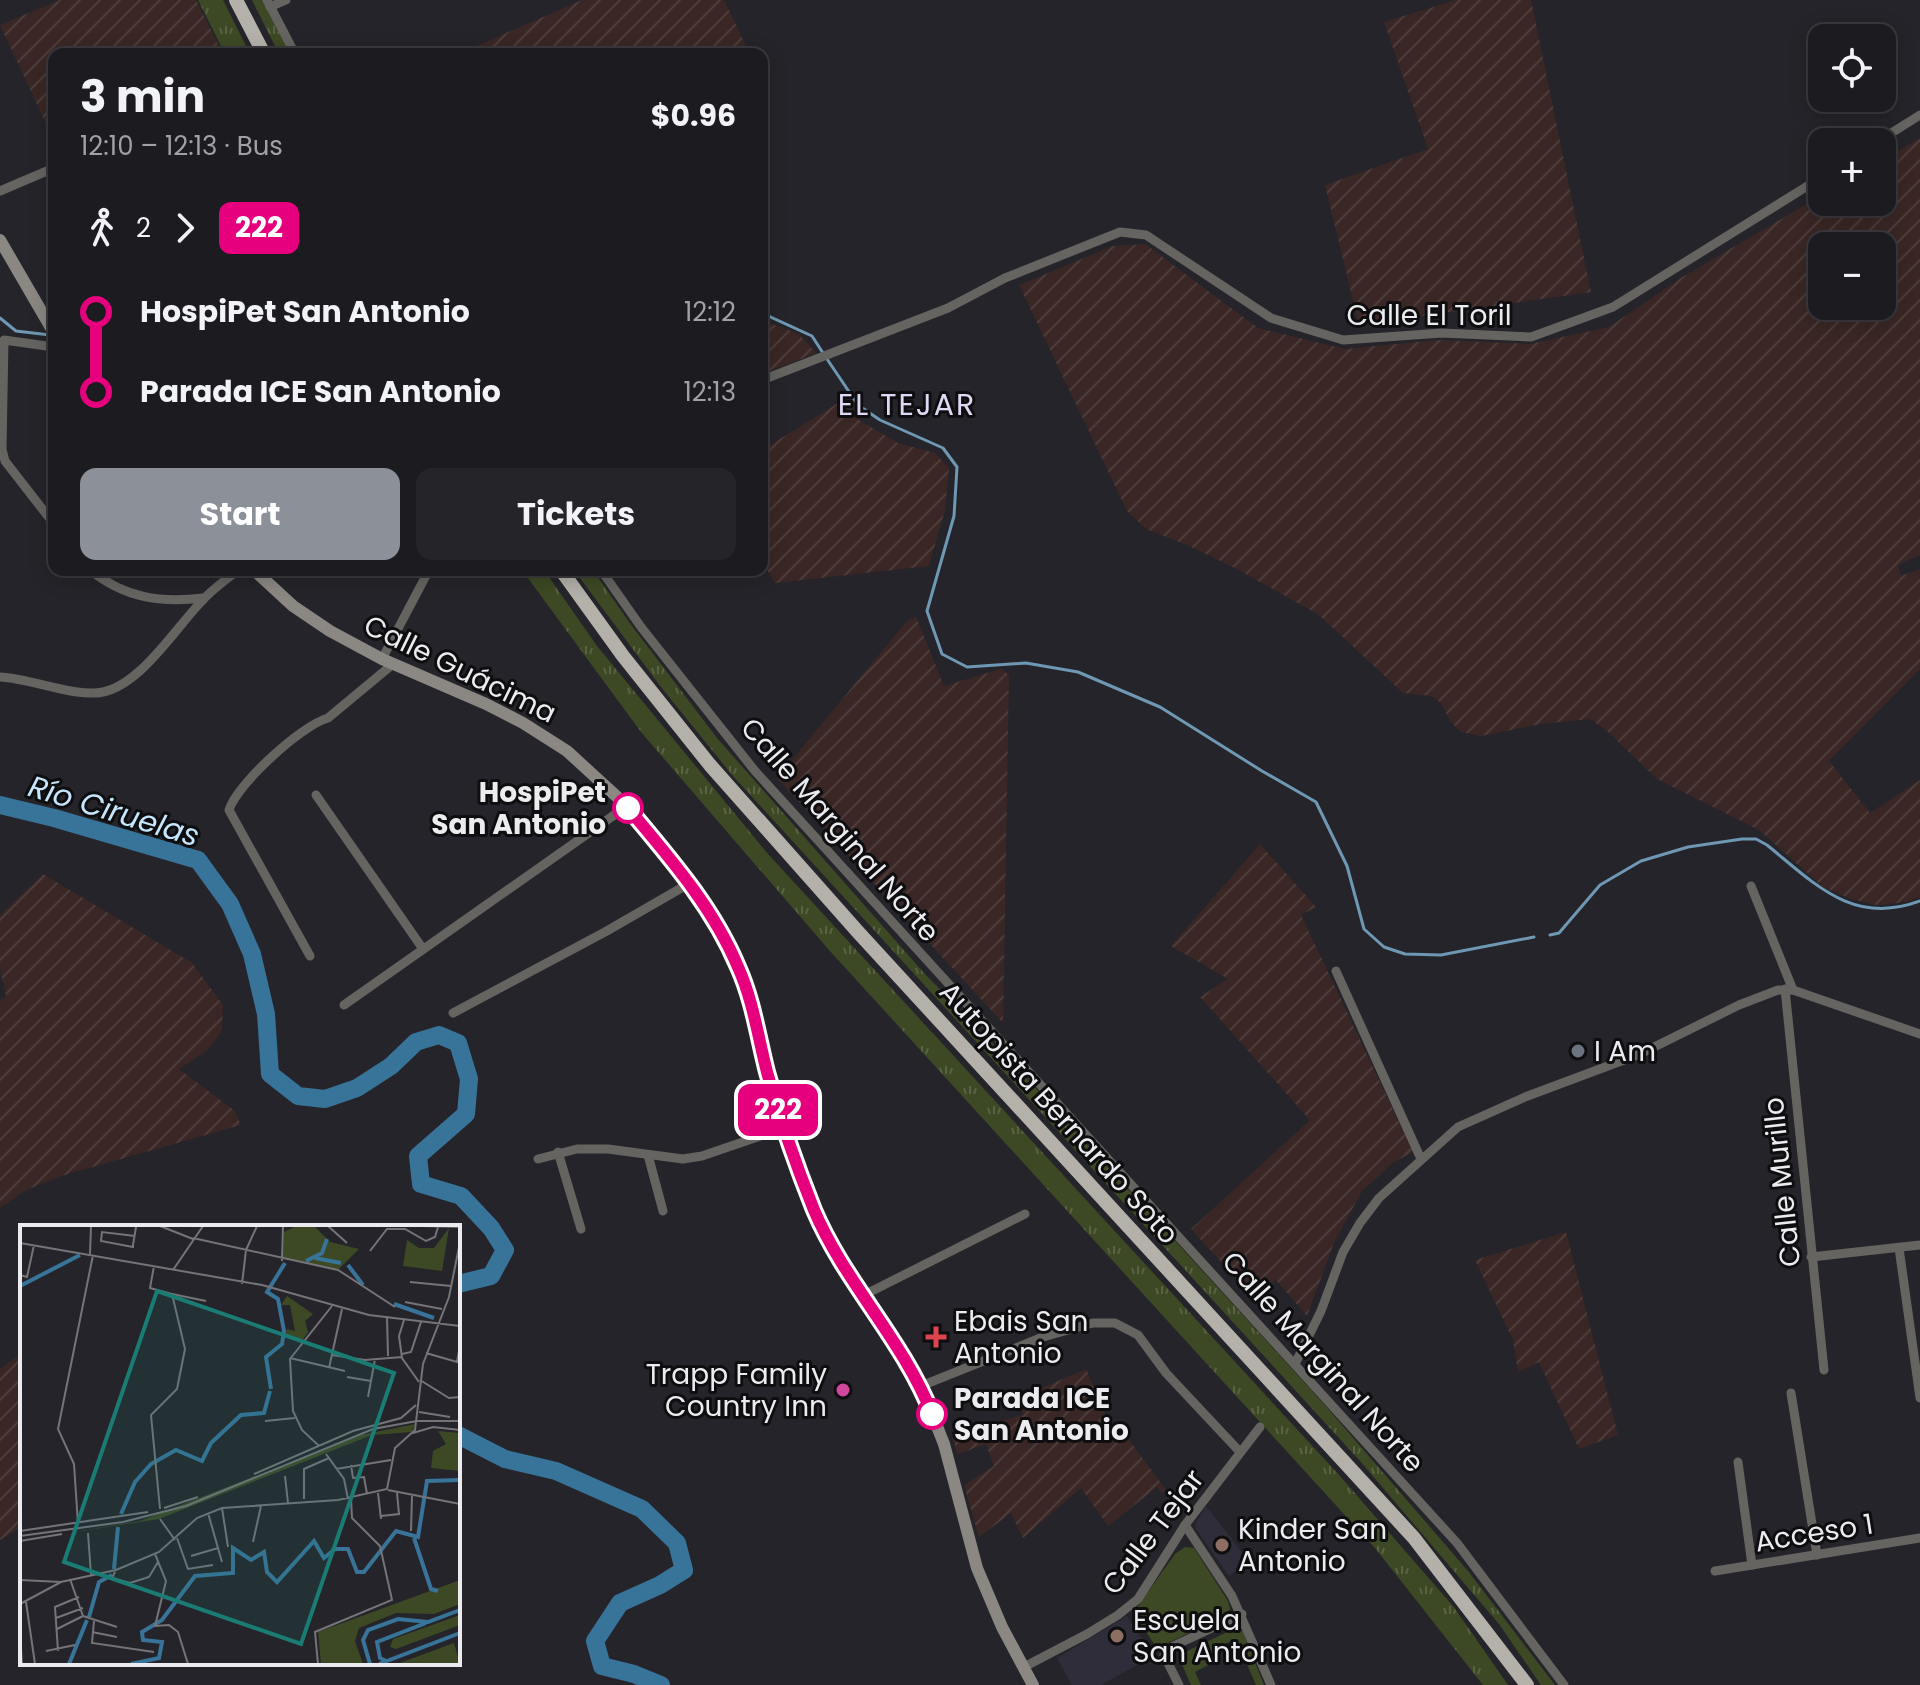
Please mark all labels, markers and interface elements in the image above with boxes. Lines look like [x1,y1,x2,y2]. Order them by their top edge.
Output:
map controls [1808,24,1896,320]
button: locate [1808,24,1896,112]
text: 3 min [80,66,205,127]
text: $0.96 [651,94,736,137]
text: 12:10 – 12:13 · Bus [80,128,283,164]
button: + [1808,128,1896,216]
icon: walk [80,206,124,250]
icon: forward [163,206,207,250]
text: 222 [235,208,283,247]
text: 2 [136,210,151,246]
button: − [1808,232,1896,320]
text: HospiPet San Antonio [140,290,470,333]
text: 12:12 [684,294,736,330]
street label: Calle El Toril [1346,296,1512,335]
text: Parada ICE San Antonio [140,370,501,413]
text: 12:13 [684,374,736,410]
district label: EL TEJAR [838,383,976,426]
button: Start [80,468,400,560]
button: Tickets [416,468,736,560]
street label: Calle Guácima [357,606,563,732]
street label: Calle Marginal Norte [732,710,948,950]
water label: Río Ciruelas [23,765,205,857]
place label: HospiPet San Antonio [431,773,606,844]
marker: HospiPet San Antonio [613,793,643,823]
street label: Autopista Bernardo Soto [930,973,1188,1253]
place label: I Am [1594,1032,1656,1071]
marker: I Am [1569,1042,1587,1060]
line badge: 222 [732,1084,824,1136]
text: 222 [754,1090,802,1129]
street label: Calle Murillo [1754,1095,1810,1269]
inset map [20,1225,460,1665]
street label: Calle Marginal Norte [1213,1243,1433,1481]
place label: Ebais San Antonio [954,1302,1089,1373]
marker: Ebais San Antonio [925,1326,947,1348]
place label: Trapp Family Country Inn [646,1355,827,1426]
place label: Parada ICE San Antonio [954,1379,1129,1450]
marker: Trapp Family Country Inn [834,1381,852,1399]
marker: Parada ICE San Antonio [917,1399,947,1429]
street label: Calle Tejar [1093,1461,1213,1603]
street label: Acceso 1 [1752,1504,1876,1562]
place label: Kinder San Antonio [1238,1510,1387,1581]
marker: Kinder San Antonio [1213,1536,1231,1554]
place label: Escuela San Antonio [1133,1601,1301,1672]
marker: Escuela San Antonio [1108,1627,1126,1645]

